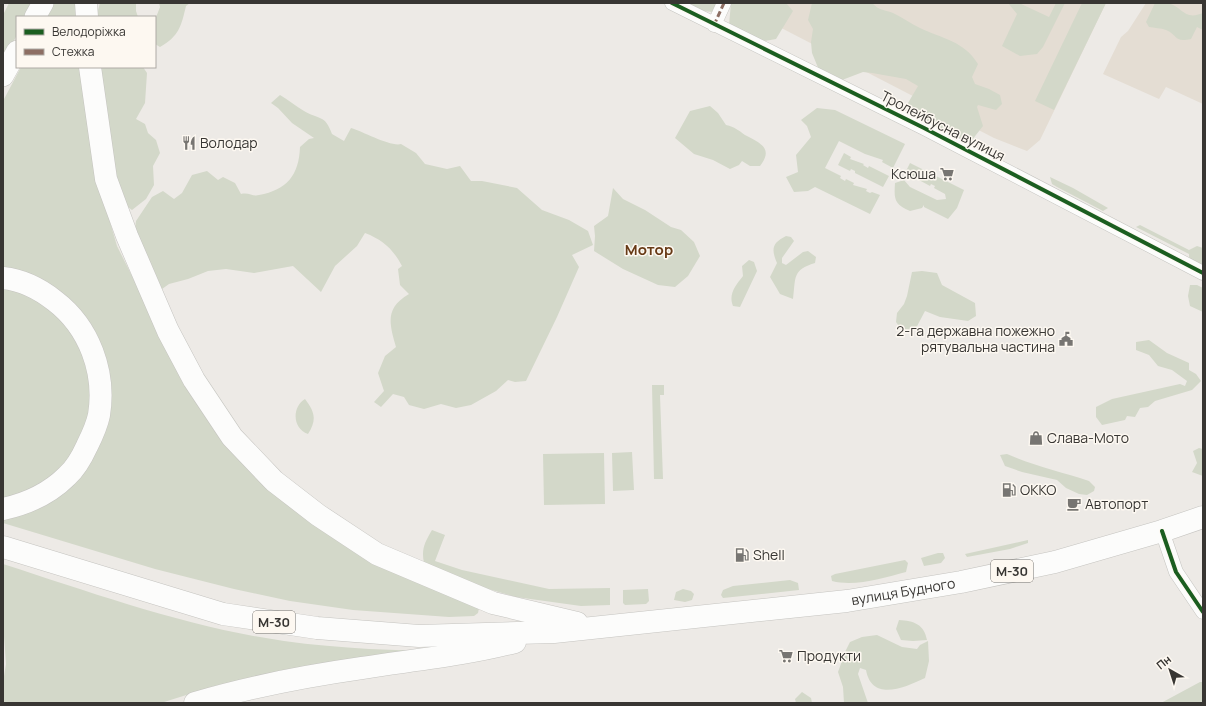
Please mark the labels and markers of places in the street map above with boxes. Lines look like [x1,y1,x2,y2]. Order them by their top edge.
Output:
place label: Володар [200,133,258,152]
restaurant icon: Володар [181,135,197,151]
place label: Ксюша [891,164,936,183]
supermarket icon: Ксюша [939,166,955,182]
place label: 2-га державна пожежно рятувальна частина [896,321,1055,356]
public building icon: 2-га державна пожежно рятувальна частина [1058,331,1074,347]
place label: Слава-Мото [1047,428,1129,447]
shop icon: Слава-Мото [1028,430,1044,446]
place label: ОККО [1020,480,1056,499]
fuel station icon: ОККО [1001,482,1017,498]
place label: Автопорт [1085,494,1148,513]
cafe icon: Автопорт [1066,496,1082,512]
place label: Shell [753,545,785,564]
fuel station icon: Shell [734,547,750,563]
place label: Продукти [797,646,861,665]
supermarket icon: Продукти [778,648,794,664]

